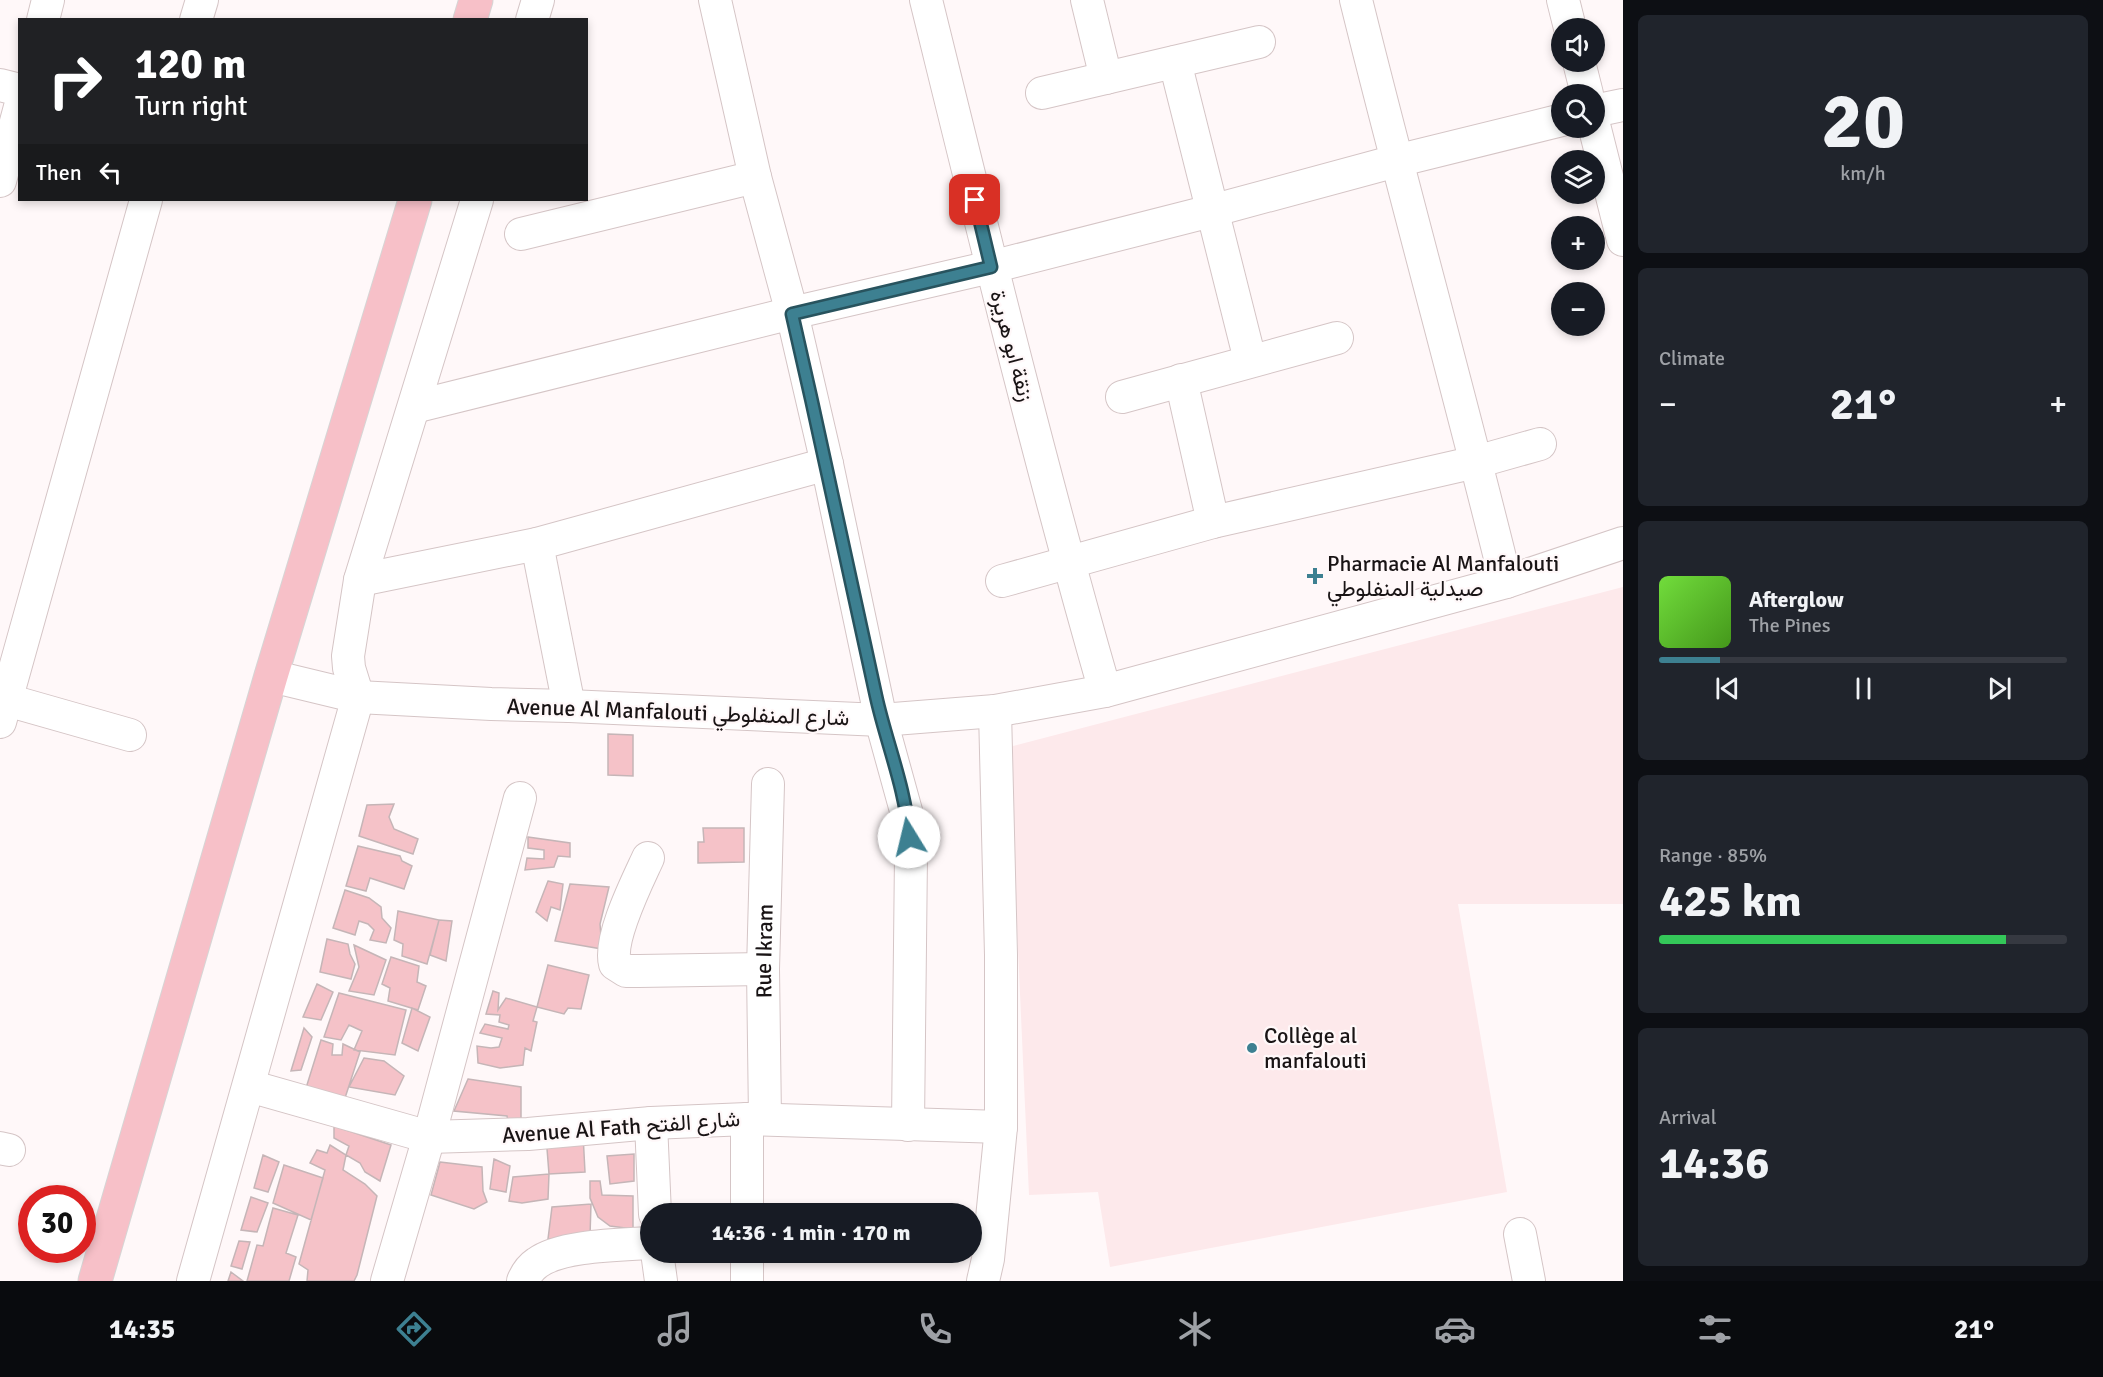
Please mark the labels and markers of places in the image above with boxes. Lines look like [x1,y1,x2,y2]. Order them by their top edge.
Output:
pin [949,174,1000,225]
place label: Pharmacie Al Manfalouti صيدلية المنفلوطي [1327,550,1559,607]
marker: Pharmacie Al Manfalouti صيدلية المنفلوطي [1308,569,1322,583]
place label: Collège al manfalouti [1264,1022,1367,1074]
marker: Collège al manfalouti [1245,1041,1259,1055]

